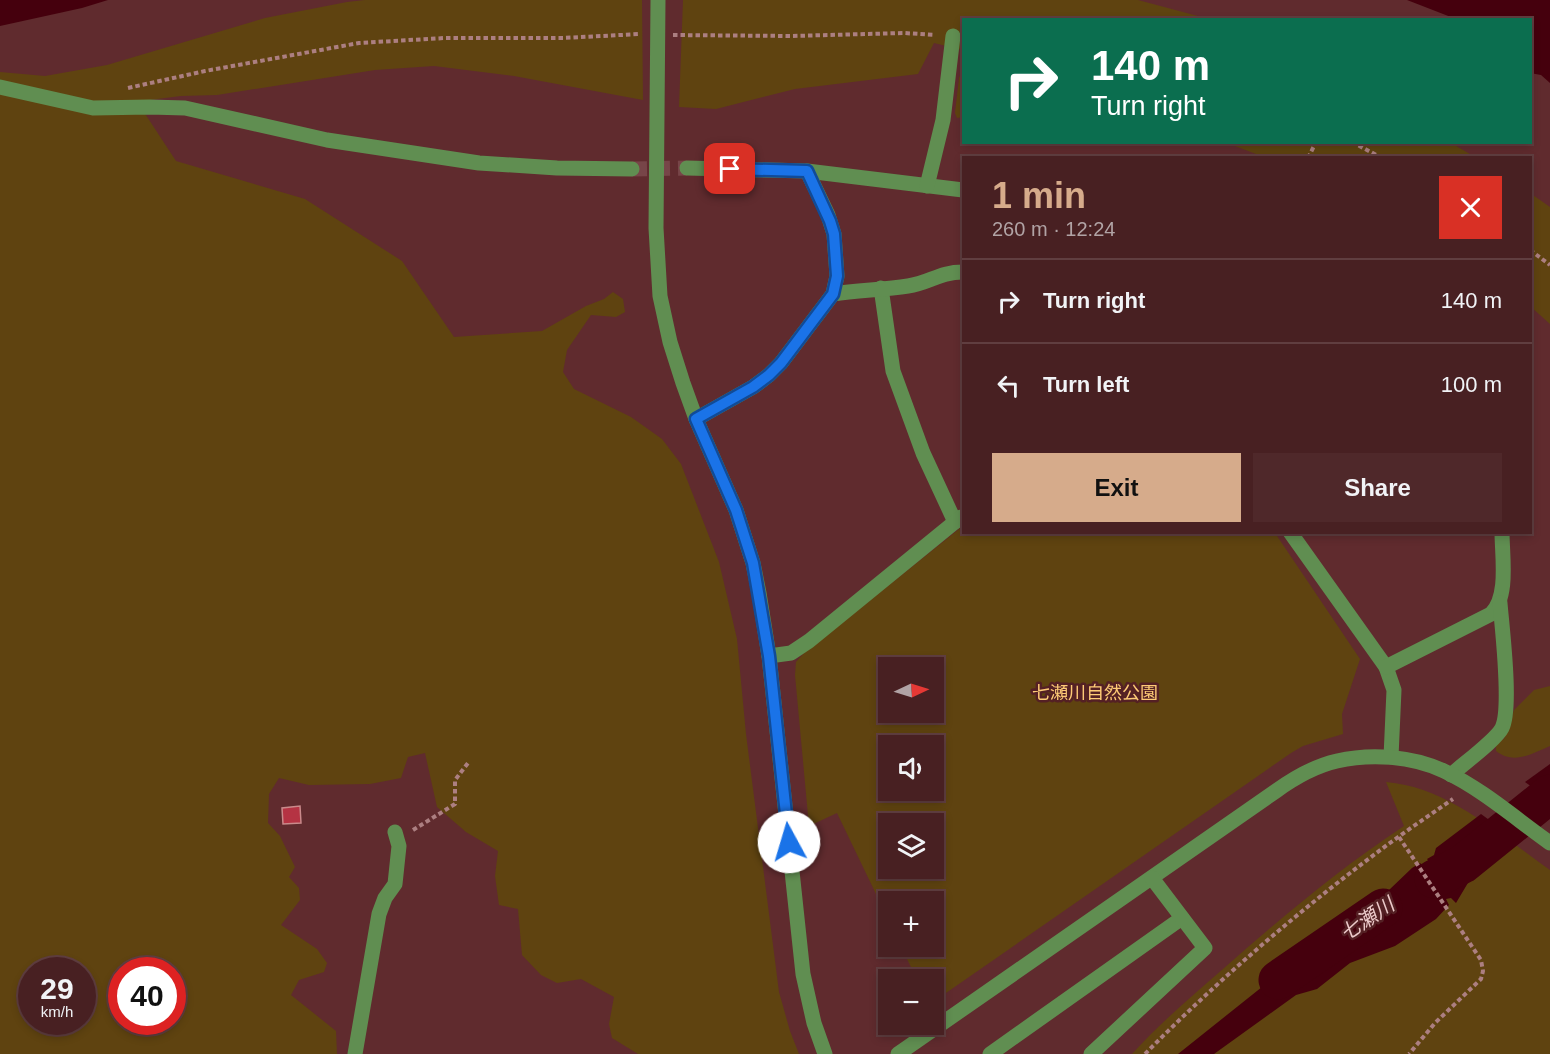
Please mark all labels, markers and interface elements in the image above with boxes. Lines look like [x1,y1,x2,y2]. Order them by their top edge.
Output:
icon: right [992,42,1070,120]
text: 140 m [1091,42,1210,89]
text: Turn right [1091,91,1206,121]
pin [704,143,755,194]
icon: arrive [713,152,746,185]
text: 1 min [992,175,1086,216]
button: close [1439,176,1502,239]
text: 260 m · 12:24 [992,218,1115,240]
icon: right [992,285,1025,318]
text: Turn right [1043,288,1145,313]
text: 140 m [1441,288,1502,313]
icon: left [992,369,1025,402]
text: Turn left [1043,372,1129,397]
text: 100 m [1441,372,1502,397]
button: Exit [992,453,1241,522]
button: Share [1253,453,1502,522]
north arrow [878,657,944,723]
map controls [878,657,944,1035]
park label: 七瀬川自然公園 [1032,683,1158,703]
button: sound [878,735,944,801]
position arrow [757,810,821,874]
button: layers [878,813,944,879]
button: + [878,891,944,957]
water label: 七瀬川 [1336,892,1400,945]
speed limit sign: 40 [108,957,186,1035]
button: − [878,969,944,1035]
text: 29 [40,972,74,1005]
text: km/h [41,1003,73,1020]

